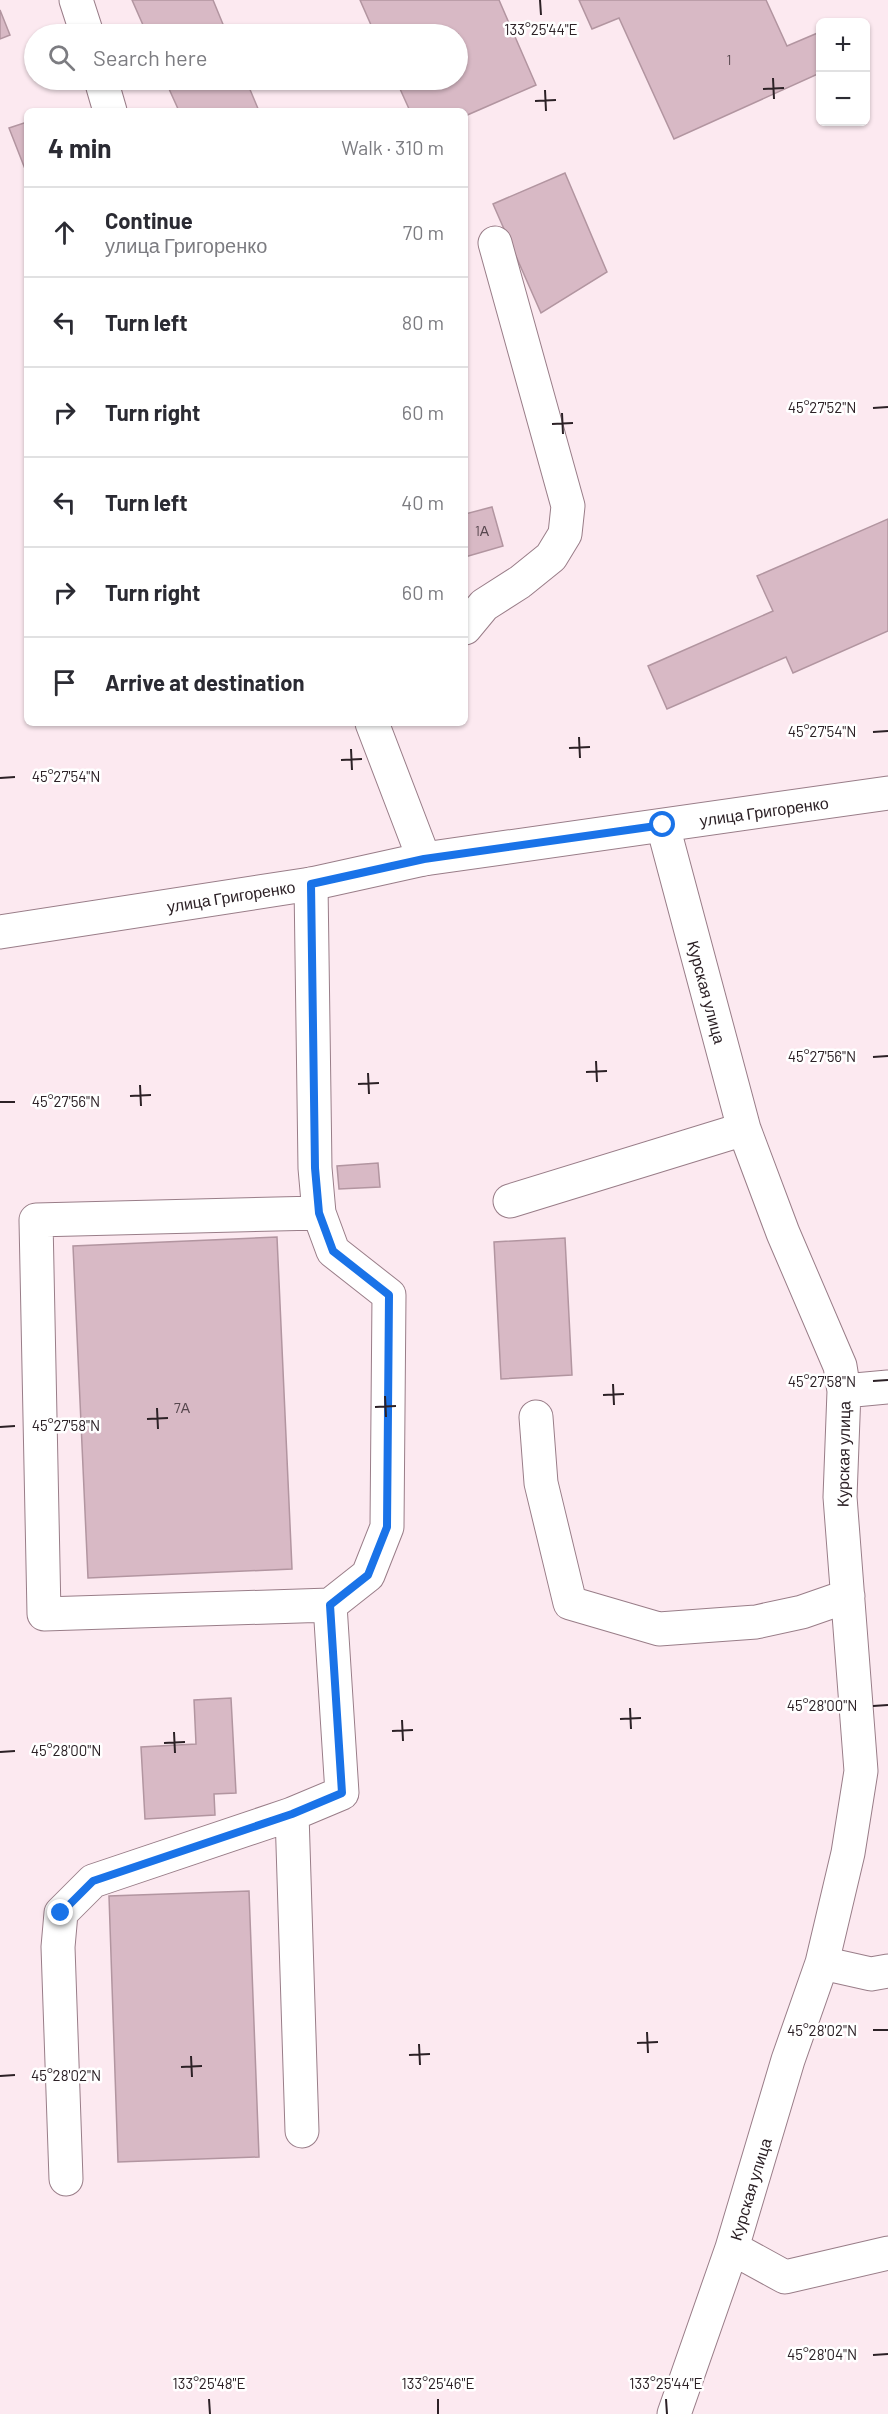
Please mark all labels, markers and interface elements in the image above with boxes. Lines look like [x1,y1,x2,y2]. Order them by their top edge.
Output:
map controls [816,18,870,126]
button: + [816,18,870,72]
text: 133°25'44"E [504,20,578,38]
search box [24,24,468,90]
icon: search [45,41,78,74]
text: Search here [93,44,207,70]
house number: 1 [727,51,731,68]
button: − [816,72,870,126]
text: 4 min [48,132,112,163]
text: Walk · 310 m [341,135,444,159]
text: Continue [105,207,193,233]
icon: ahead [48,216,81,249]
text: 70 m [403,220,444,244]
text: улица Григоренко [105,233,267,257]
icon: left [48,306,81,339]
text: Turn left [105,309,188,335]
text: 80 m [402,310,444,334]
icon: right [48,396,81,429]
text: 45°27'52"N [788,398,856,416]
text: Turn right [105,399,200,425]
text: 60 m [402,400,444,424]
icon: left [48,486,81,519]
text: Turn left [105,489,188,515]
text: 40 m [401,490,444,514]
house number: 1А [475,522,490,539]
icon: right [48,576,81,609]
text: Turn right [105,579,200,605]
text: 60 m [402,580,444,604]
icon: arrive [48,666,81,699]
text: Arrive at destination [105,669,304,695]
text: 45°27'54"N [788,722,856,740]
text: 45°27'54"N [32,767,100,785]
street label: улица Григоренко [698,793,830,829]
route start [649,811,675,837]
street label: улица Григоренко [165,876,297,916]
street label: Курская улица [684,938,730,1046]
text: 45°27'56"N [788,1047,856,1065]
text: 45°27'56"N [32,1092,100,1110]
text: 45°27'58"N [788,1372,856,1390]
house number: 7А [174,1399,191,1416]
street label: Курская улица [833,1401,853,1507]
text: 45°27'58"N [32,1416,100,1434]
text: 45°28'00"N [787,1696,857,1714]
text: 45°28'00"N [31,1741,101,1759]
route end [47,1899,73,1925]
text: 45°28'02"N [787,2021,857,2039]
text: 45°28'02"N [31,2066,101,2084]
street label: Курская улица [725,2135,775,2243]
text: 45°28'04"N [787,2345,857,2363]
text: 133°25'48"E [172,2374,246,2392]
text: 133°25'46"E [401,2374,475,2392]
text: 133°25'44"E [629,2374,703,2392]

